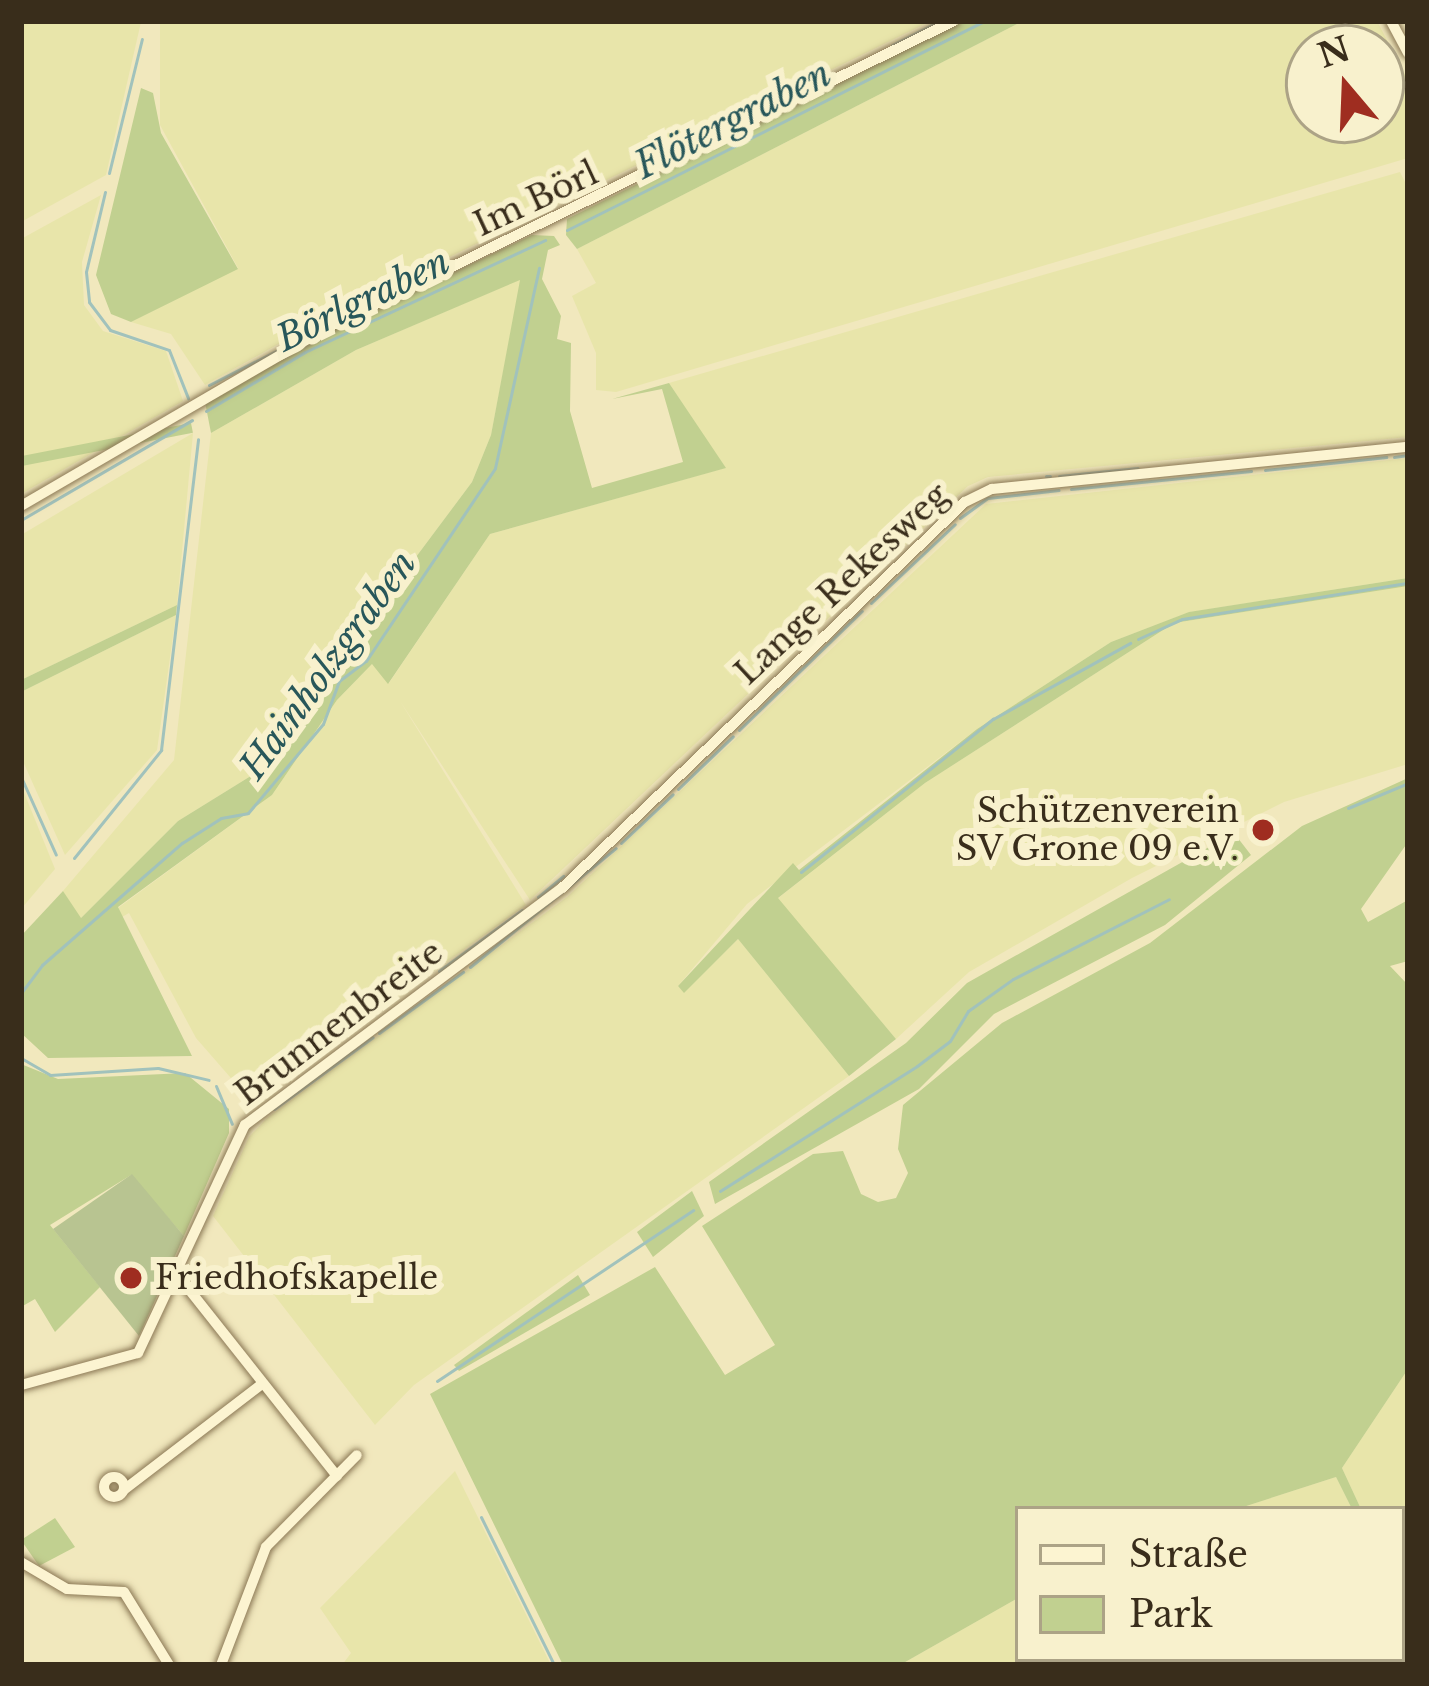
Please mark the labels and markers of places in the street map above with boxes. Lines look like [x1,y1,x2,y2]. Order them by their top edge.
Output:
place label: Schützenverein SV Grone 09 e.V. [955,791,1239,869]
marker: Schützenverein SV Grone 09 e.V. [1250,817,1276,843]
place label: Friedhofskapelle [155,1258,438,1298]
marker: Friedhofskapelle [118,1265,144,1291]

